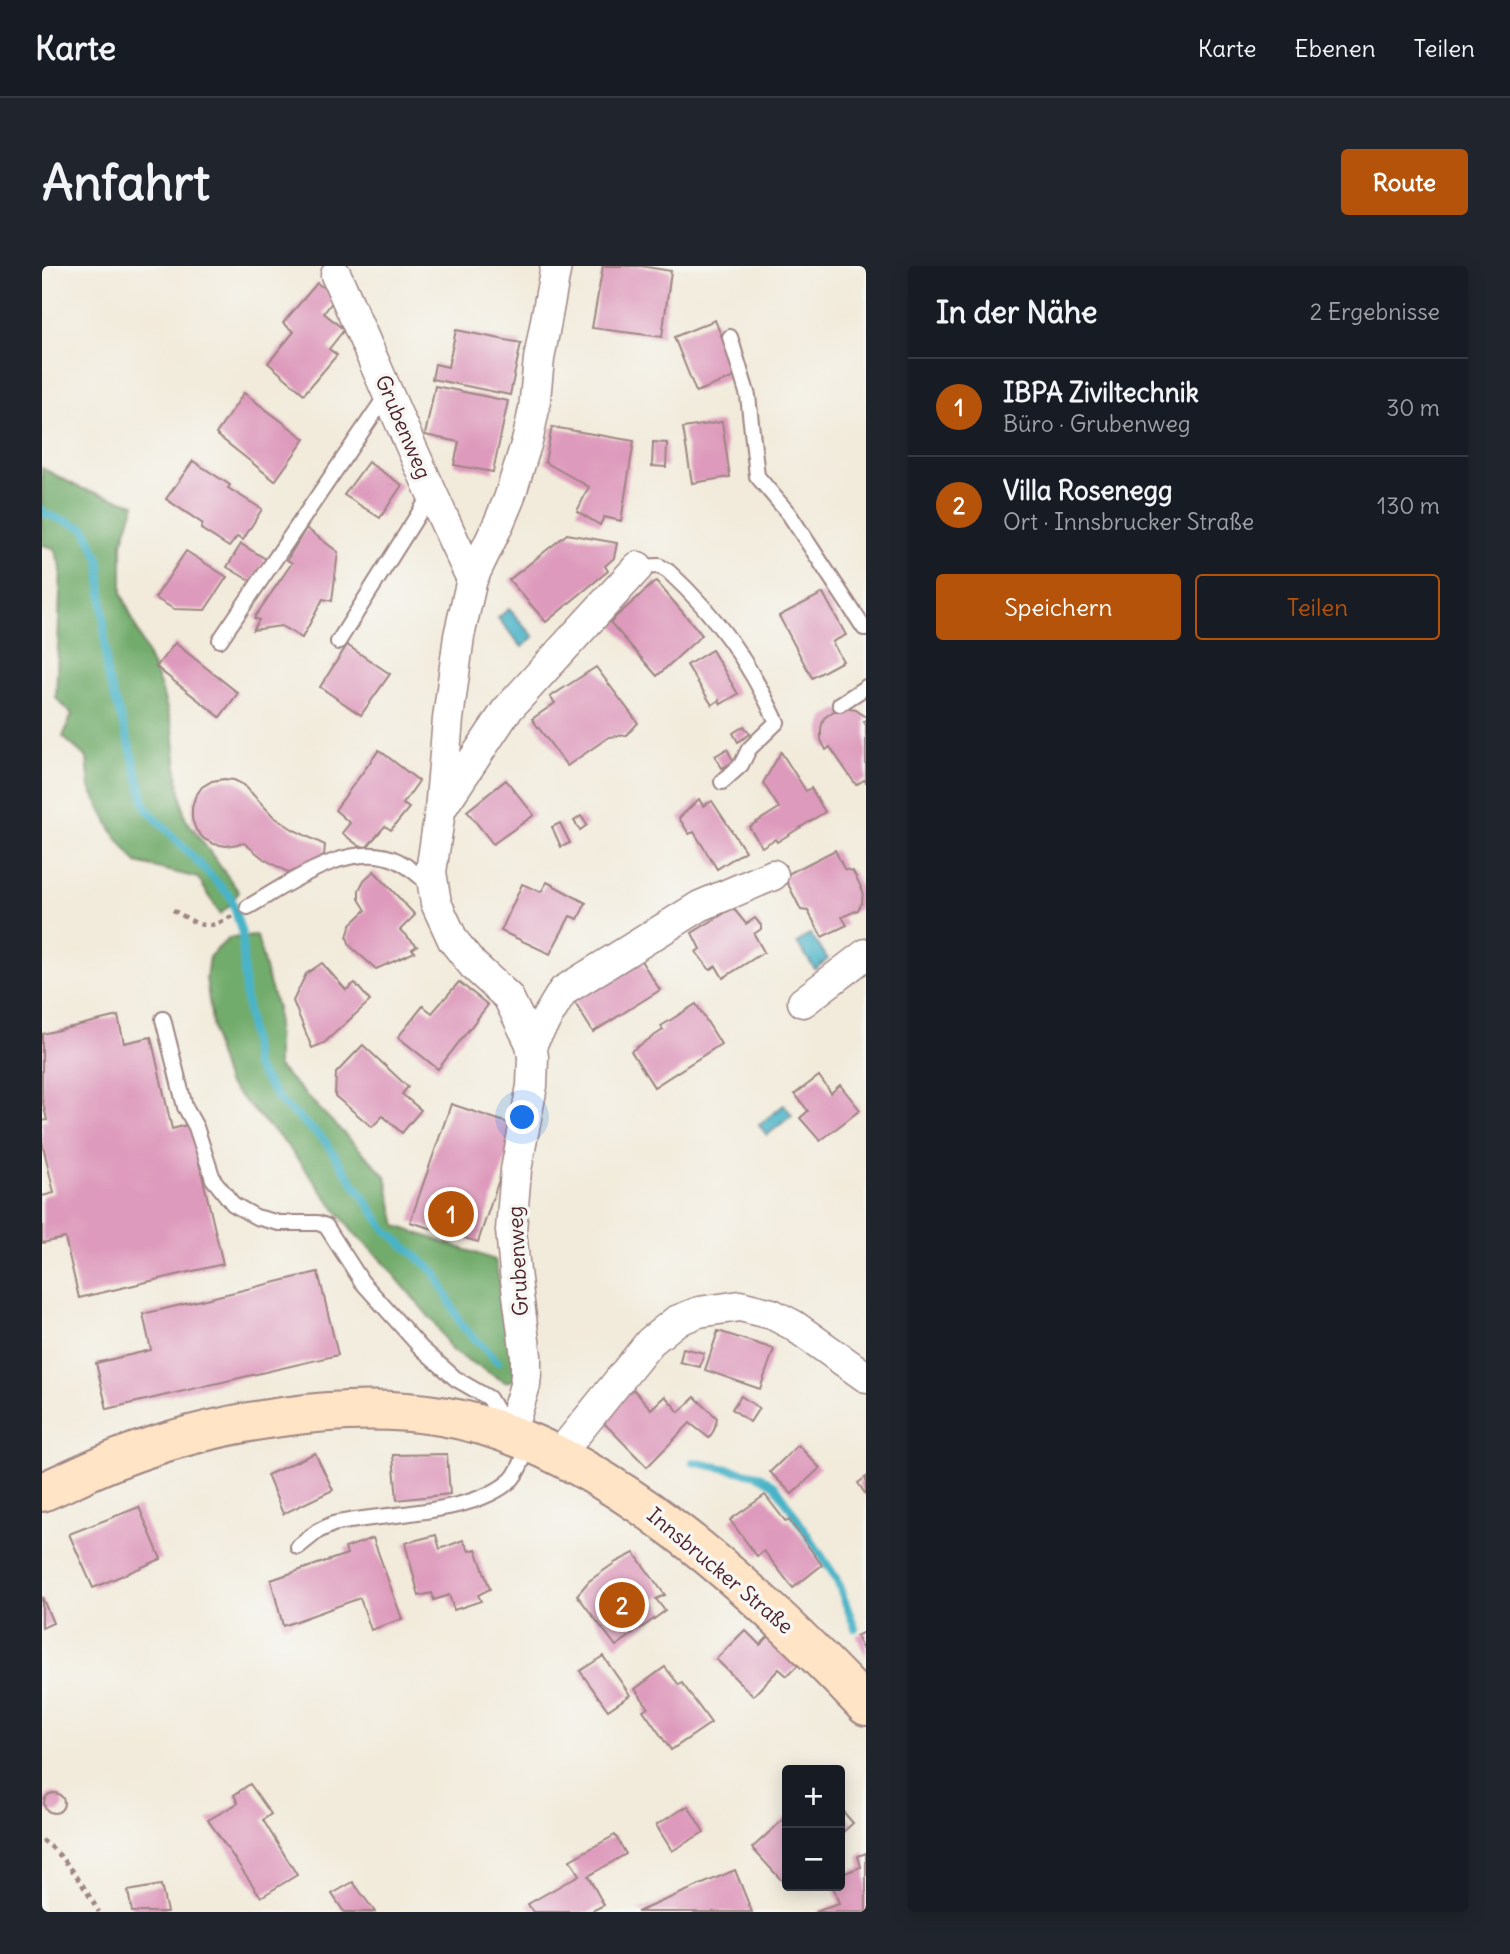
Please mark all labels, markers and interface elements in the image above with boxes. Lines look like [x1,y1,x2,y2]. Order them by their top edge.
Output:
text: Karte [35,27,116,69]
text: Karte [1198,33,1257,63]
text: Ebenen [1295,33,1376,63]
text: Teilen [1414,33,1475,63]
button: Route [1341,149,1468,215]
text: Anfahrt [42,152,210,213]
text: In der Nähe [936,293,1098,331]
text: 2 Ergebnisse [1310,297,1440,326]
street label: Grubenweg [369,371,437,483]
text: IBPA Ziviltechnik [1003,376,1199,409]
text: 1 [954,393,964,422]
text: 30 m [1386,393,1440,422]
text: Büro · Grubenweg [1003,409,1191,438]
text: Villa Rosenegg [1003,474,1173,507]
text: 2 [953,491,965,520]
text: 130 m [1377,491,1440,520]
text: Ort · Innsbrucker Straße [1003,507,1254,536]
button: Speichern [936,574,1181,640]
button: Teilen [1195,574,1440,640]
your location [505,1100,539,1134]
pin: 1 [428,1188,474,1240]
street label: Grubenweg [501,1205,534,1317]
street label: Innsbrucker Straße [642,1502,799,1640]
pin: 2 [599,1579,645,1631]
map controls [782,1765,845,1891]
button: + [782,1765,845,1828]
button: − [782,1828,845,1891]

